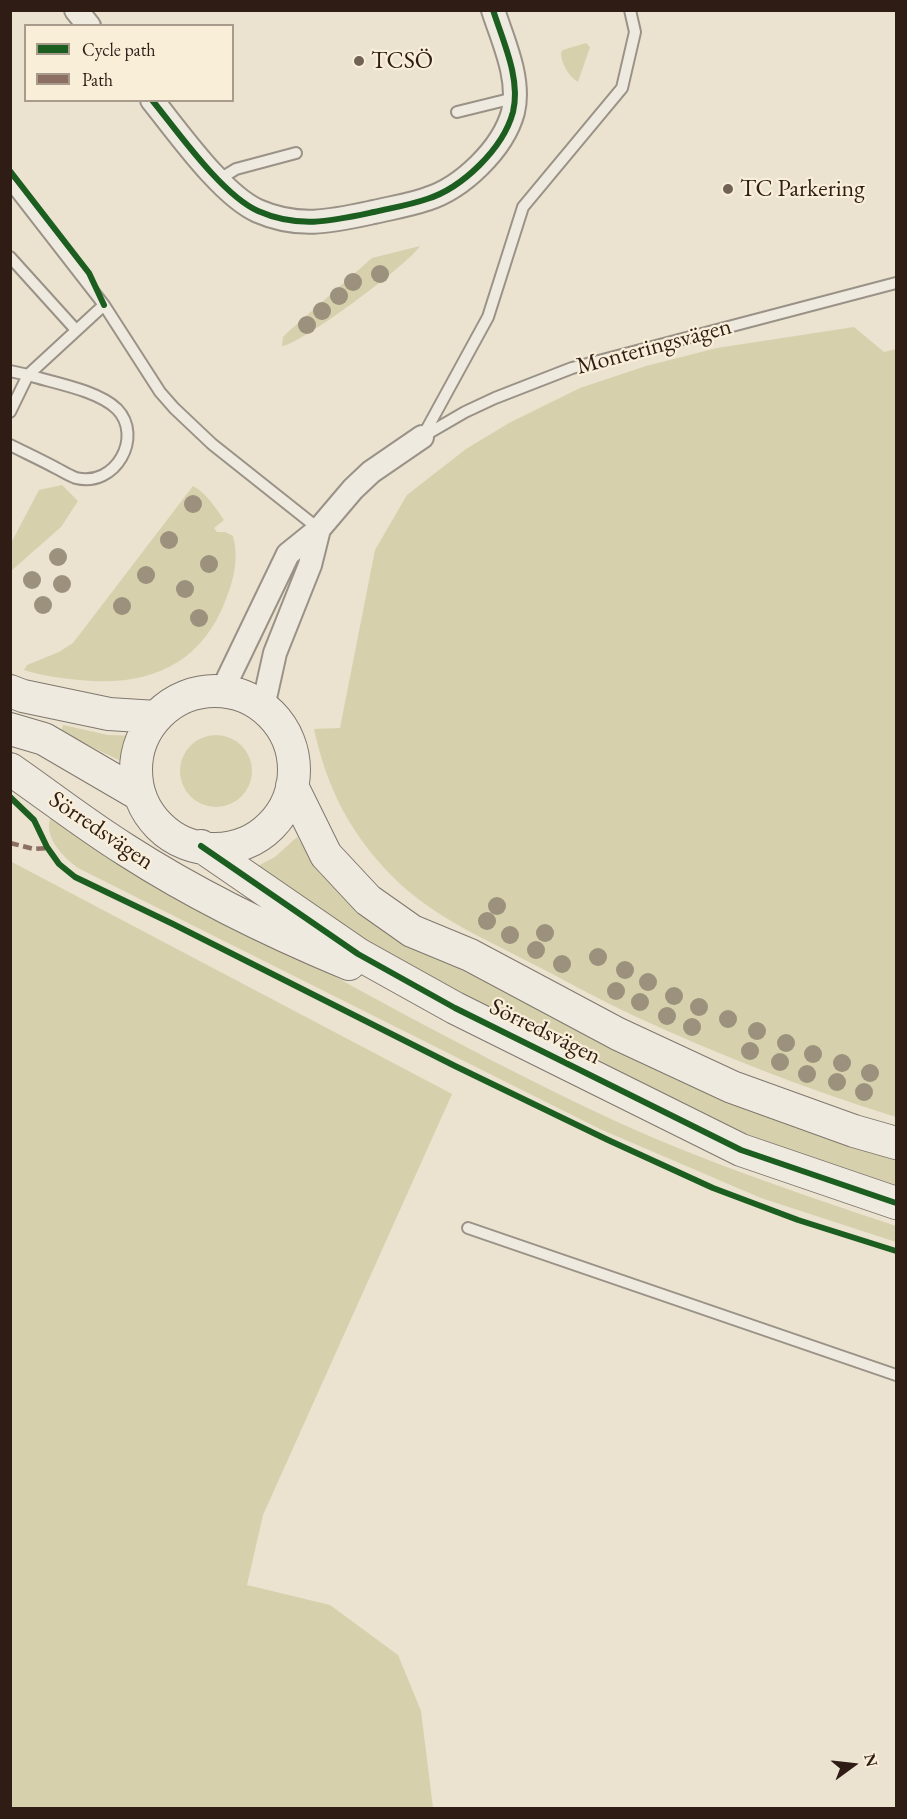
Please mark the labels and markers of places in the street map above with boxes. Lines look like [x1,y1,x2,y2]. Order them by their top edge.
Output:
place label: TCSÖ [371,47,433,75]
marker: TCSÖ [352,54,366,68]
place label: TC Parkering [740,175,865,203]
marker: TC Parkering [721,182,735,196]

